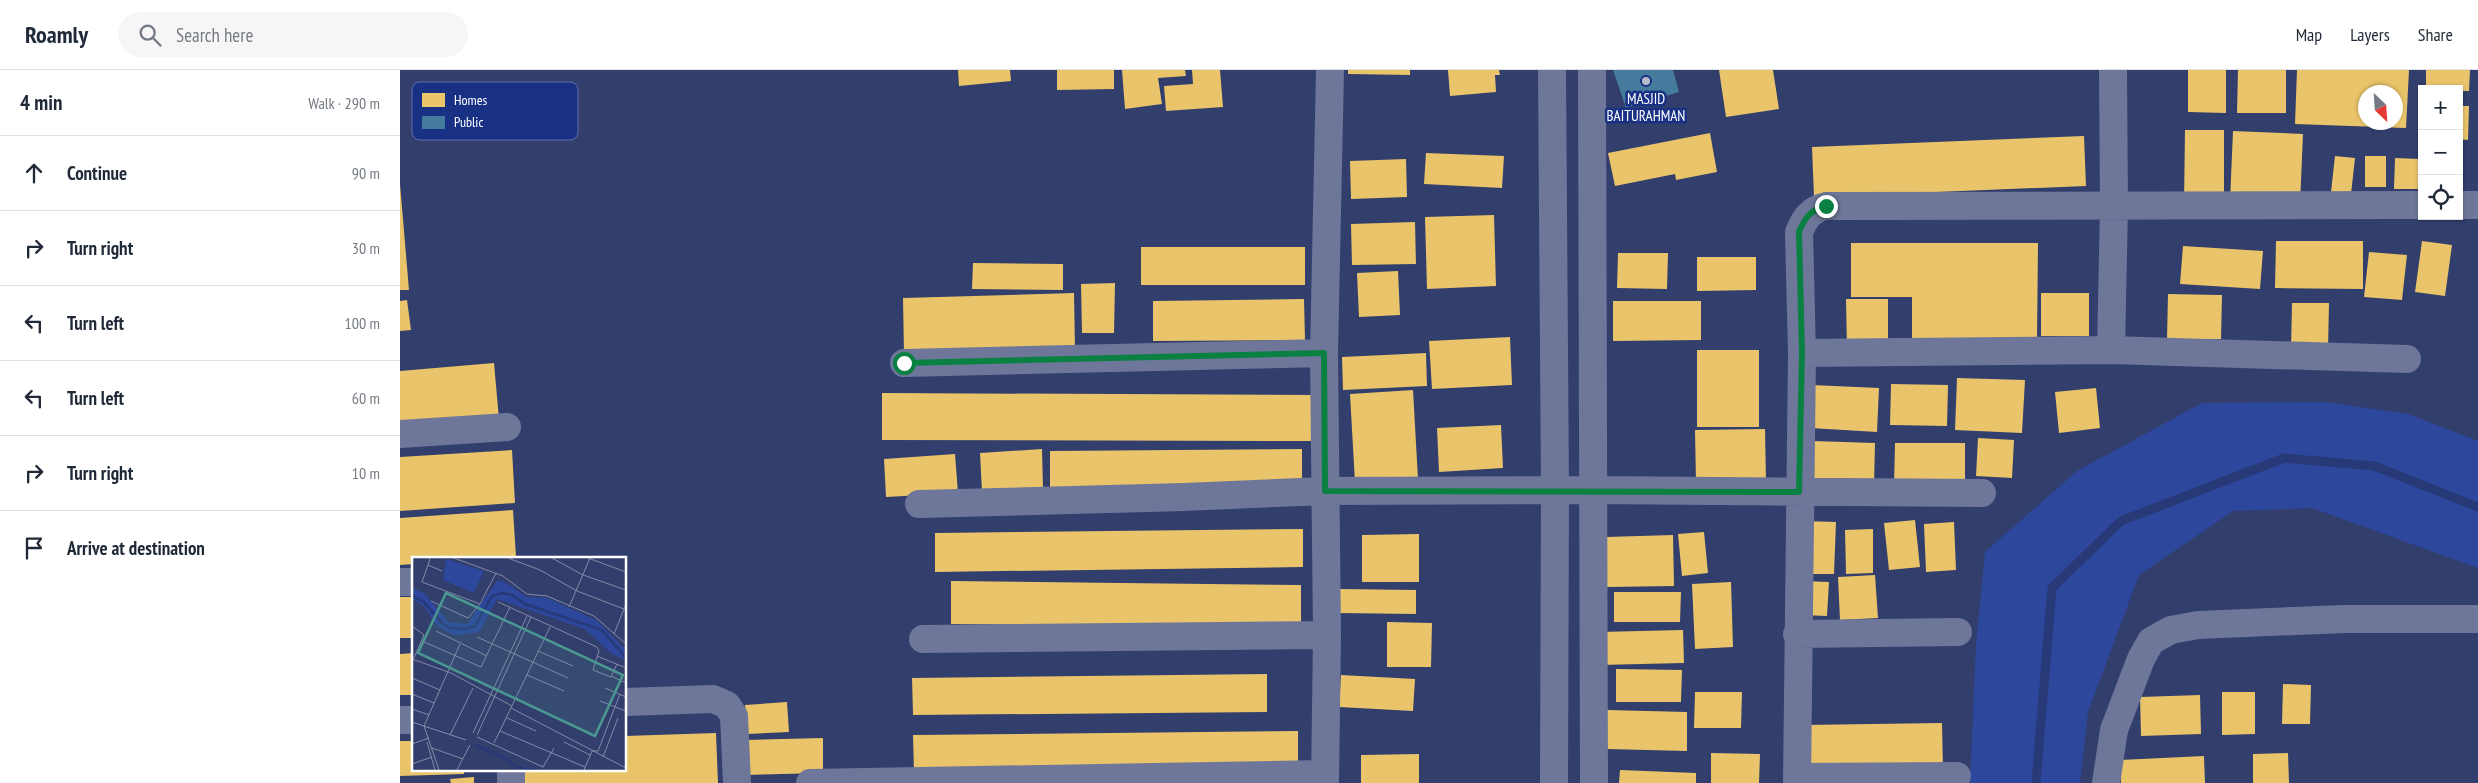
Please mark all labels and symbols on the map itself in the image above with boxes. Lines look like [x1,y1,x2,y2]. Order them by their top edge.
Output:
marker: MASJID BAITURAHMAN [1640,75,1652,87]
legend [412,82,578,140]
north arrow [2358,85,2403,130]
place label: MASJID BAITURAHMAN [1607,89,1685,125]
text: Homes [454,91,487,109]
text: Public [454,113,483,131]
route end [1815,195,1838,218]
route start [893,352,916,375]
inset map [412,557,626,770]

